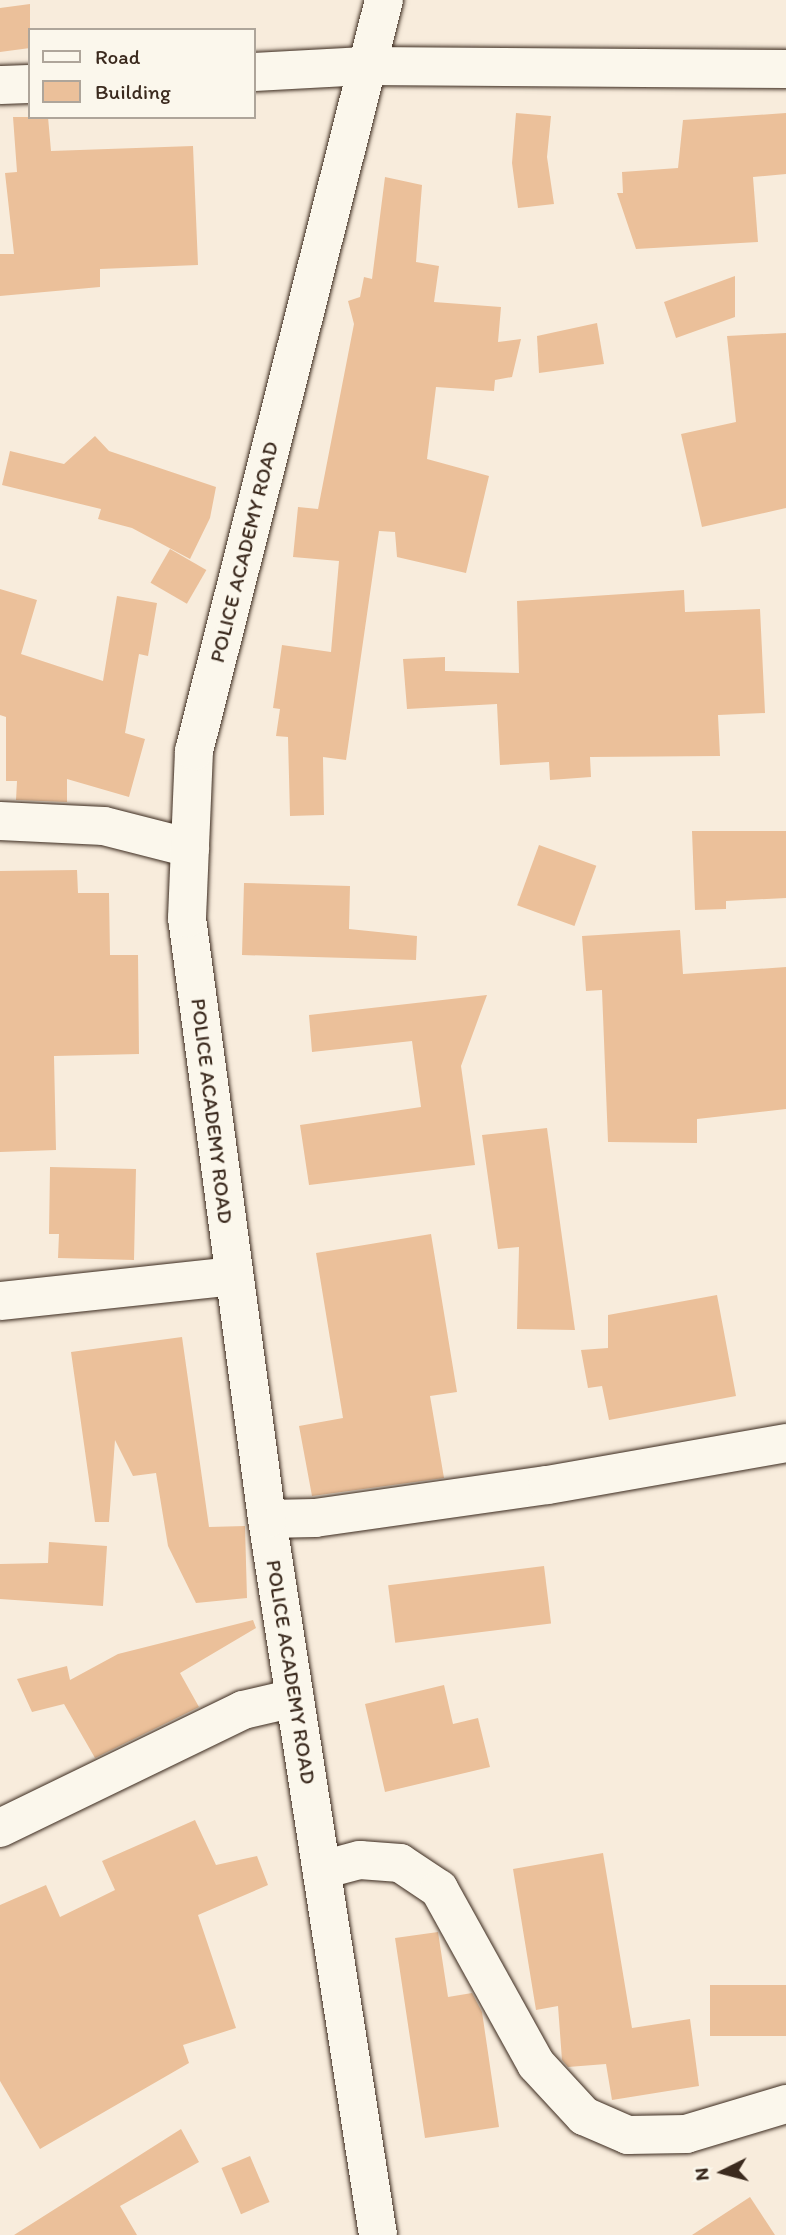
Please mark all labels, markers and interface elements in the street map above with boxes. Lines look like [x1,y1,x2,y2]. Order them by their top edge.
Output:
legend [28,28,256,119]
text: Road [95,44,140,69]
text: Building [95,79,171,104]
street label: POLICE ACADEMY ROAD [204,439,284,665]
street label: POLICE ACADEMY ROAD [186,997,238,1225]
street label: POLICE ACADEMY ROAD [261,1558,321,1786]
north arrow [688,2137,758,2207]
text: N [690,2167,714,2182]

